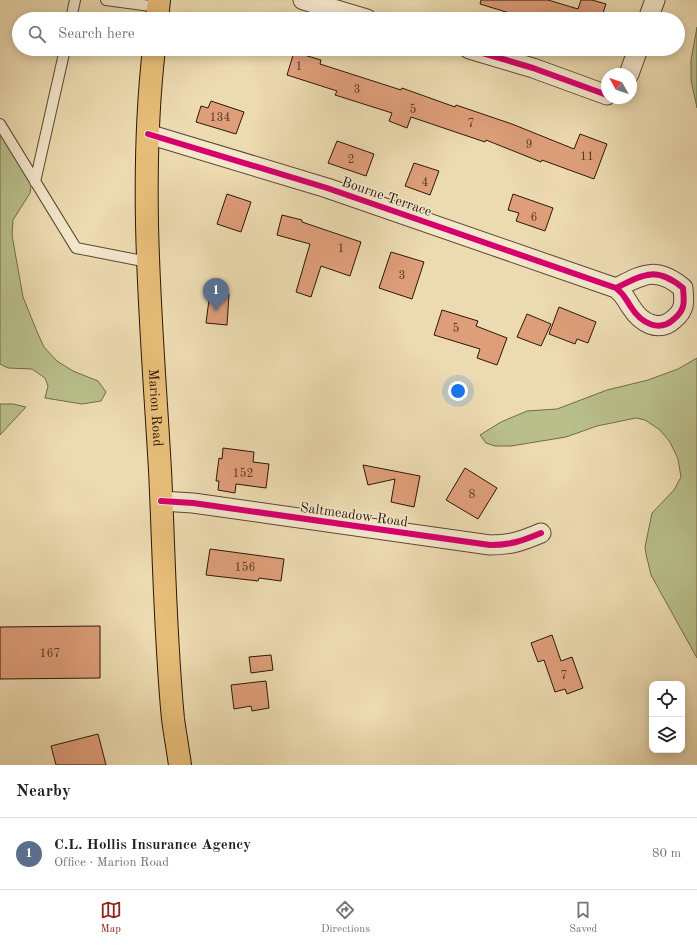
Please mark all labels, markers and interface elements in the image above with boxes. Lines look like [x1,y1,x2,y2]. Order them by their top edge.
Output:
search box [12,12,685,56]
icon: search [26,23,48,45]
text: Search here [58,27,135,42]
house number: 1 [296,61,302,73]
north arrow [601,68,637,104]
house number: 3 [354,84,360,96]
house number: 5 [410,103,417,116]
house number: 134 [210,112,230,124]
house number: 7 [468,118,474,130]
house number: 9 [526,139,532,151]
house number: 11 [580,151,594,163]
house number: 2 [348,154,354,166]
street label: Bourne Terrace [340,175,433,219]
house number: 4 [422,177,429,189]
house number: 6 [531,212,538,224]
house number: 1 [338,243,344,255]
house number: 3 [399,270,405,282]
pin: 1 [203,278,229,311]
house number: 5 [453,322,460,335]
street label: Marion Road [146,368,165,447]
your location [448,381,468,401]
house number: 152 [233,467,253,480]
house number: 8 [469,489,476,501]
street label: Saltmeadow Road [299,500,409,529]
house number: 156 [235,561,255,574]
house number: 167 [40,648,60,660]
house number: 7 [561,670,567,682]
map controls [649,681,685,753]
button: locate [649,681,685,717]
button: layers [649,717,685,753]
text: Nearby [16,783,71,800]
text: C.L. Hollis Insurance Agency [54,838,251,853]
text: 1 [25,847,33,860]
text: 80 m [652,847,681,860]
text: Office · Marion Road [54,856,169,869]
tab: Map [100,899,122,937]
tab: Directions [321,899,370,937]
tab: Saved [569,899,597,937]

